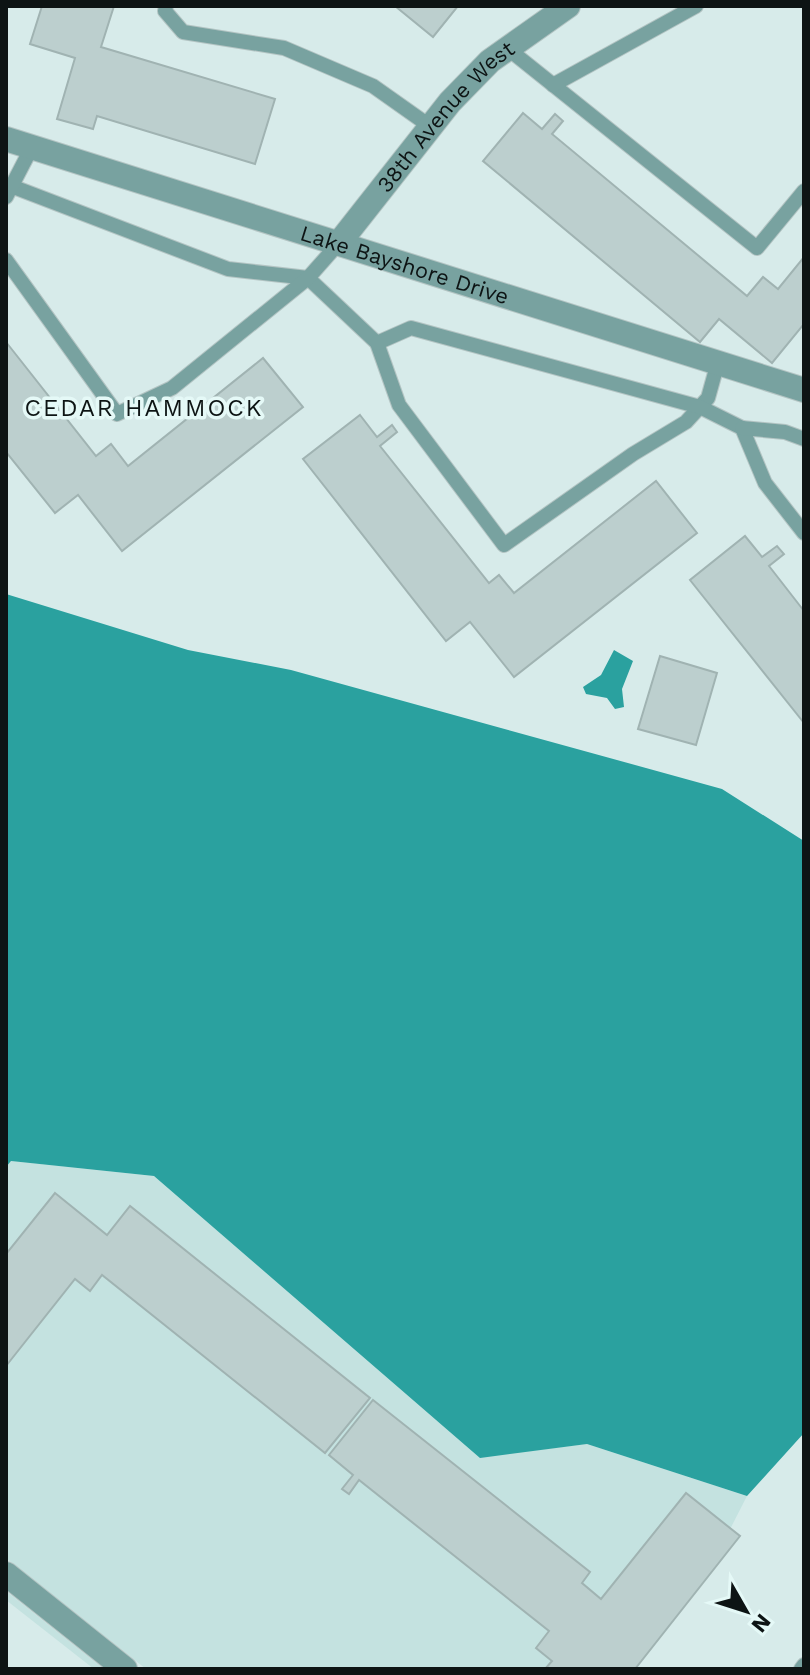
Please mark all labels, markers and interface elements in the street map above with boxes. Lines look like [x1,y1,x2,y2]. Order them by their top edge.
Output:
street label: 38th Avenue West [372,35,519,197]
street label: Lake Bayshore Drive [297,220,512,309]
district label: CEDAR HAMMOCK [24,394,264,422]
north arrow [706,1571,786,1651]
text: N [746,1609,776,1637]

